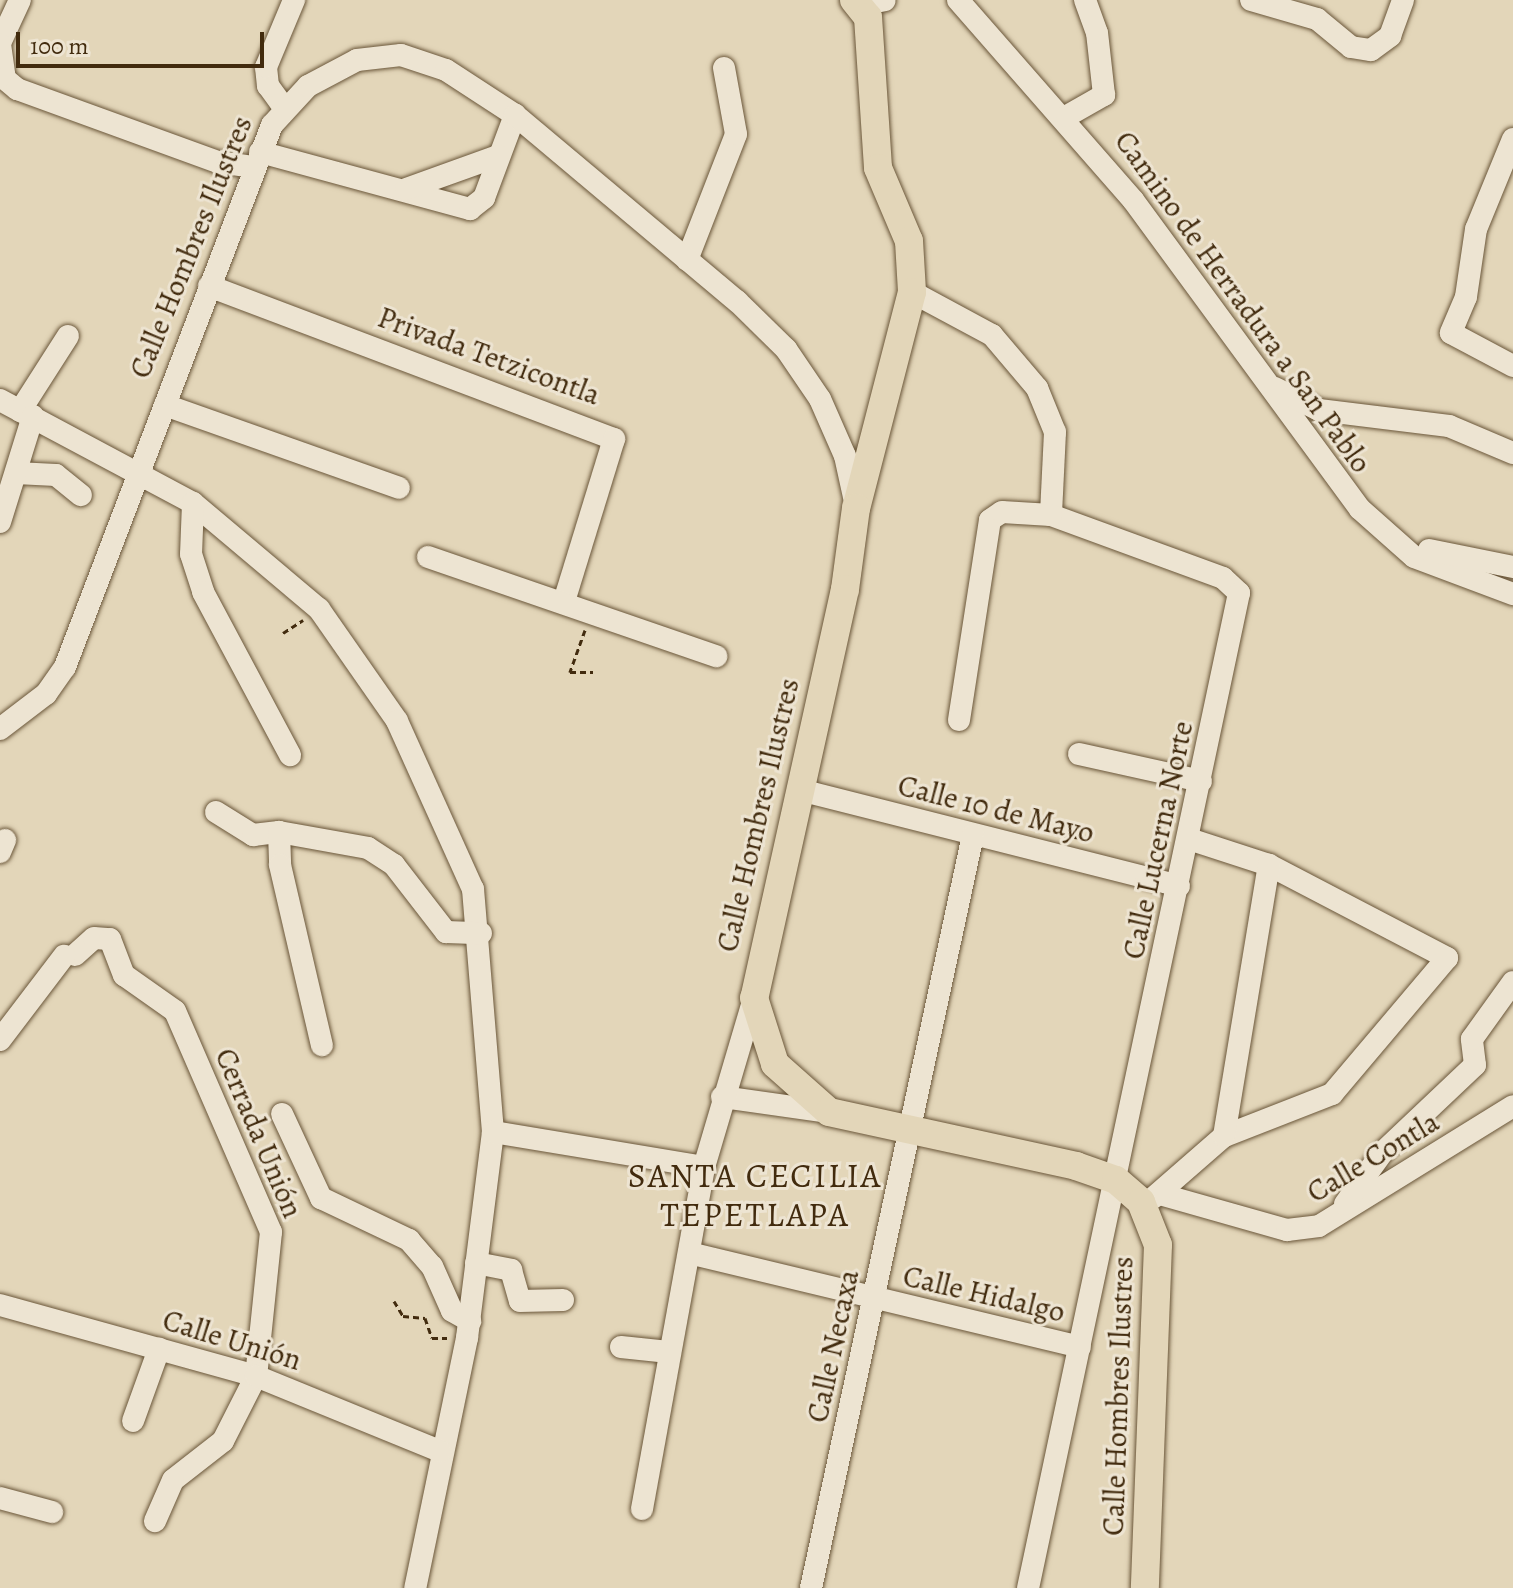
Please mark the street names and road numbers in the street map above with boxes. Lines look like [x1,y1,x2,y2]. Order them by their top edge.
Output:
street label: Calle Hombres Ilustres [122,111,260,383]
street label: Camino de Herradura a San Pablo [1107,124,1379,480]
street label: Privada Tetzicontla [373,299,605,413]
street label: Calle Hombres Ilustres [709,675,807,955]
street label: Calle Lucerna Norte [1115,718,1201,962]
street label: Calle 10 de Mayo [894,767,1098,851]
street label: Cerrada Unión [207,1043,311,1223]
street label: Calle Contla [1300,1104,1446,1210]
street label: Calle Hombres Ilustres [1095,1256,1141,1536]
street label: Calle Hidalgo [900,1258,1068,1330]
street label: Calle Necaxa [799,1266,867,1426]
street label: Calle Unión [158,1302,306,1378]

